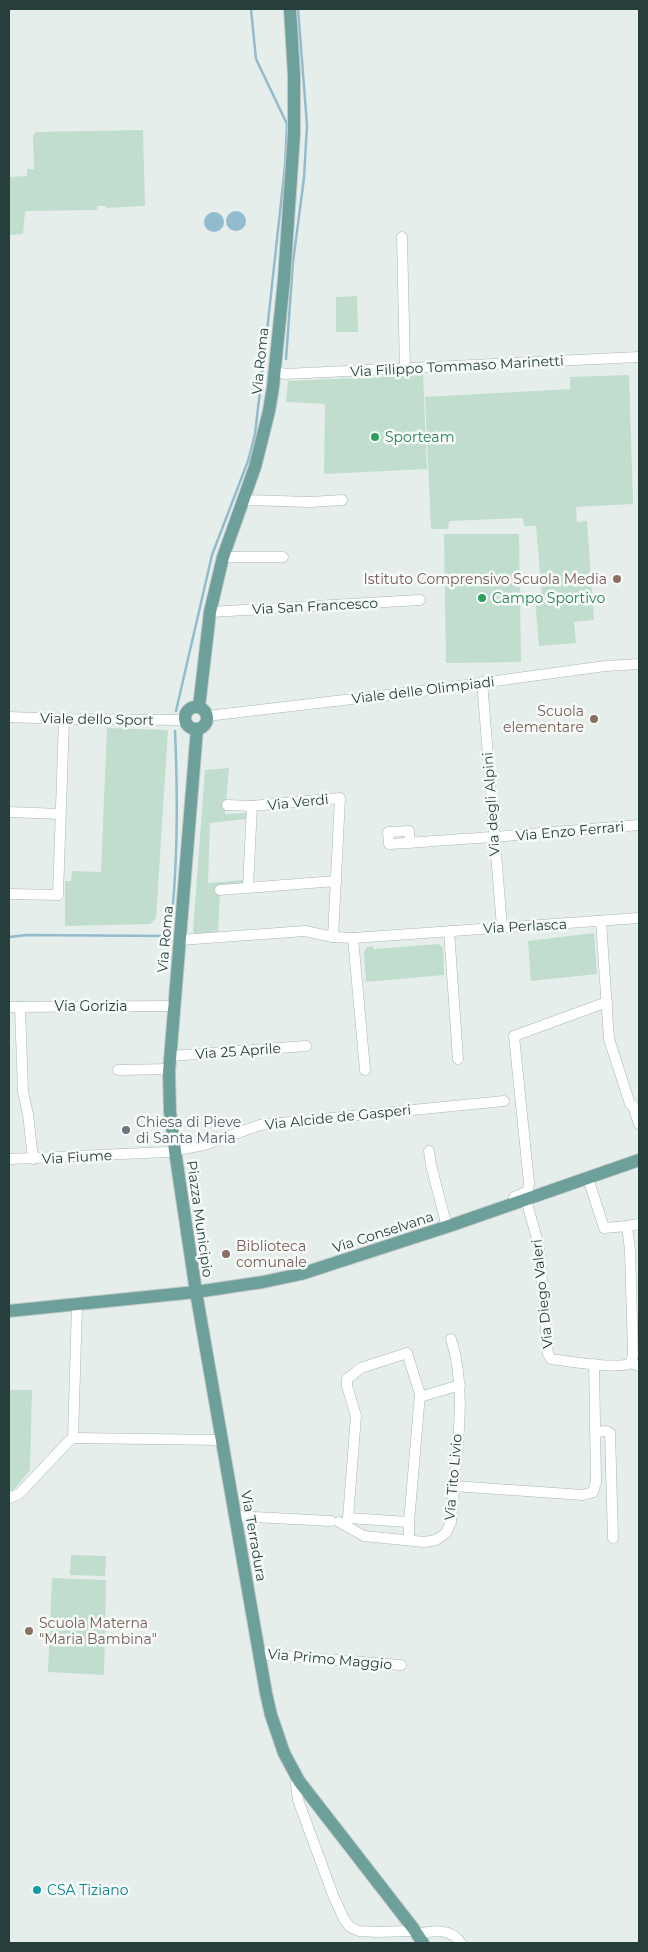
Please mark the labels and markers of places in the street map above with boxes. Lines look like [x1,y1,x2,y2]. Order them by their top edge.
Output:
place label: Sporteam [385,428,454,446]
marker: Sporteam [369,431,381,443]
place label: Istituto Comprensivo Scuola Media [363,570,607,588]
marker: Istituto Comprensivo Scuola Media [611,573,623,585]
place label: Campo Sportivo [492,589,605,607]
marker: Campo Sportivo [476,592,488,604]
place label: Scuola elementare [503,702,584,736]
marker: Scuola elementare [588,713,600,725]
place label: Chiesa di Pieve di Santa Maria [136,1113,241,1147]
marker: Chiesa di Pieve di Santa Maria [120,1124,132,1136]
place label: Biblioteca comunale [236,1237,307,1271]
marker: Biblioteca comunale [220,1248,232,1260]
place label: Scuola Materna "Maria Bambina" [39,1614,157,1648]
marker: Scuola Materna "Maria Bambina" [23,1625,35,1637]
place label: CSA Tiziano [47,1881,129,1899]
marker: CSA Tiziano [31,1884,43,1896]

